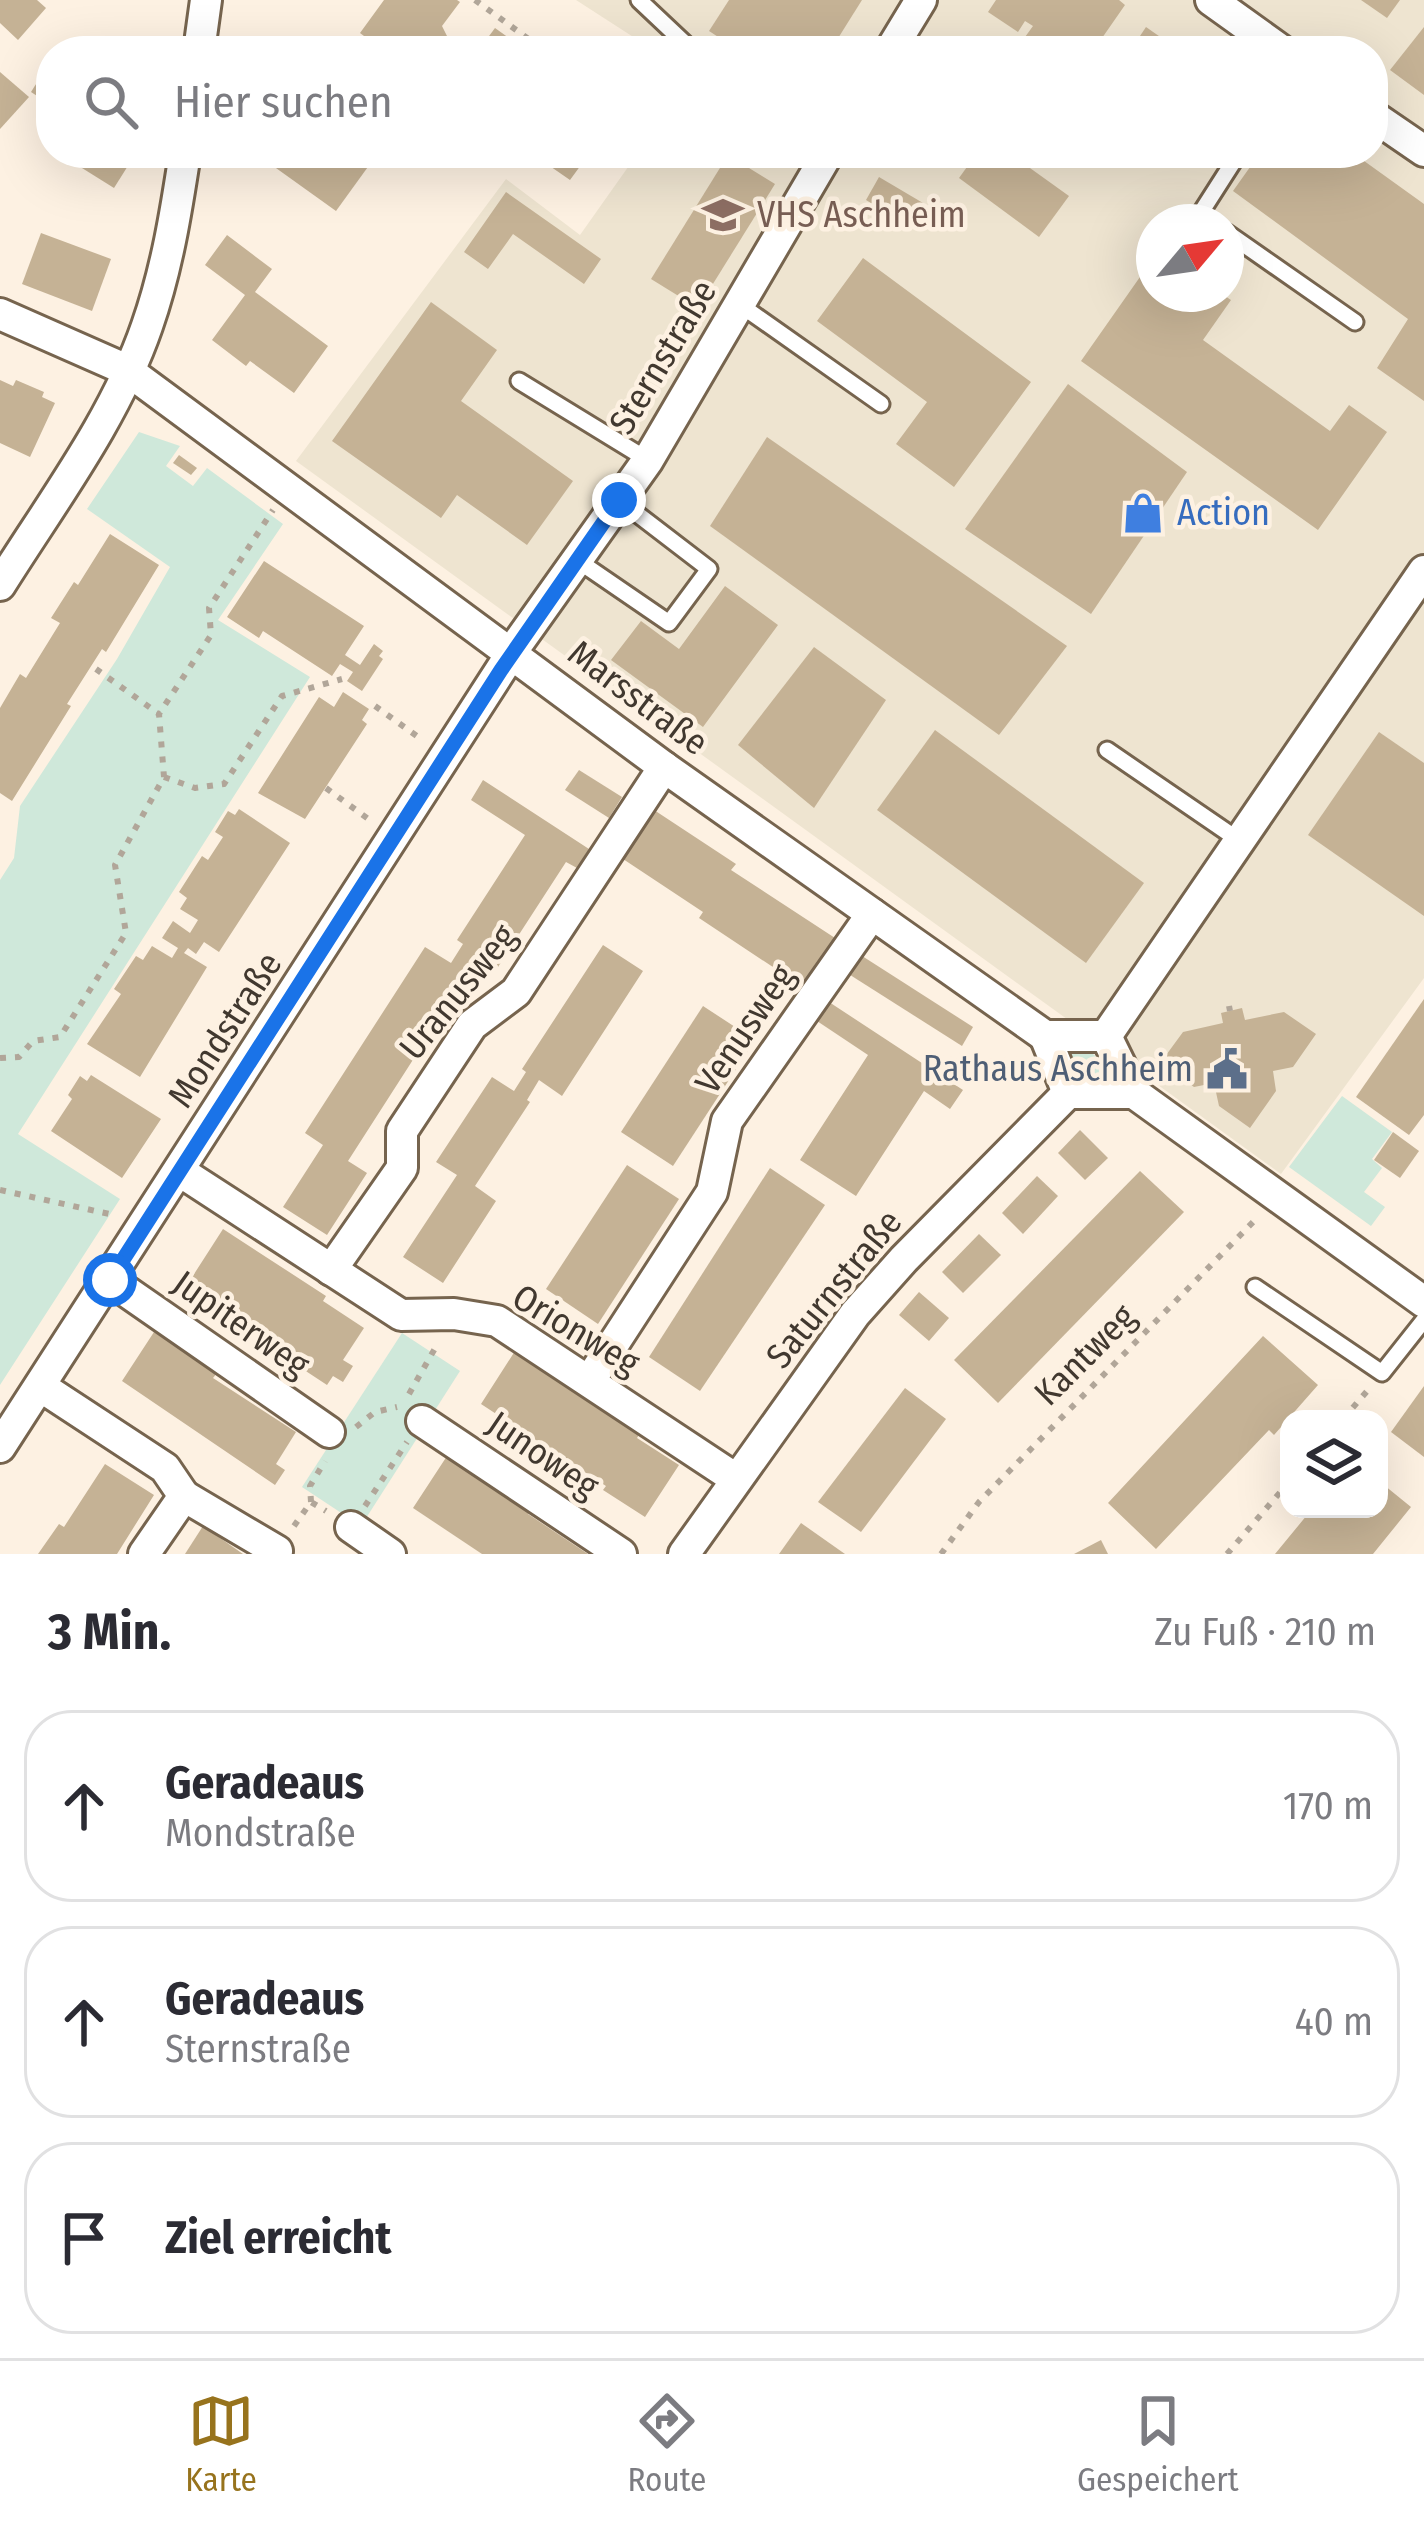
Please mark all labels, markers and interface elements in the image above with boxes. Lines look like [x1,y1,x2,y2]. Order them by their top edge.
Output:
search box [36,36,1388,168]
icon: search [78,69,144,135]
text: Hier suchen [174,75,393,129]
school or university icon: VHS Aschheim [700,192,746,238]
place label: VHS Aschheim [757,193,966,237]
north arrow [1136,204,1244,312]
street label: Sternstraße [600,272,726,442]
route end [592,473,646,527]
shop icon: Action [1120,490,1166,536]
place label: Action [1177,491,1270,535]
street label: Marsstraße [559,631,717,765]
street label: Uranusweg [390,915,526,1069]
street label: Mondstraße [159,944,291,1116]
street label: Venusweg [686,956,804,1102]
public building icon: Rathaus Aschheim [1204,1046,1250,1092]
place label: Rathaus Aschheim [923,1047,1193,1091]
street label: Saturnstraße [757,1201,911,1377]
route start [83,1253,137,1307]
street label: Jupiterweg [164,1261,318,1387]
street label: Orionweg [504,1275,648,1385]
street label: Kantweg [1025,1295,1145,1415]
street label: Junoweg [479,1402,607,1508]
map controls [1280,1410,1388,1518]
button: layers [1280,1410,1388,1518]
text: 3 Min. [48,1601,171,1663]
text: Zu Fuß · 210 m [1154,1609,1376,1655]
text: Geradeaus [165,1756,364,1810]
icon: ahead [51,1773,117,1839]
text: 170 m [1283,1783,1373,1829]
text: Mondstraße [165,1810,356,1856]
text: Geradeaus [165,1972,364,2026]
icon: ahead [51,1989,117,2055]
text: 40 m [1295,1999,1373,2045]
text: Sternstraße [165,2026,351,2072]
icon: arrive [51,2205,117,2271]
text: Ziel erreicht [165,2211,391,2265]
tab: Karte [185,2388,257,2500]
tab: Route [628,2388,706,2500]
tab: Gespeichert [1077,2388,1239,2500]

